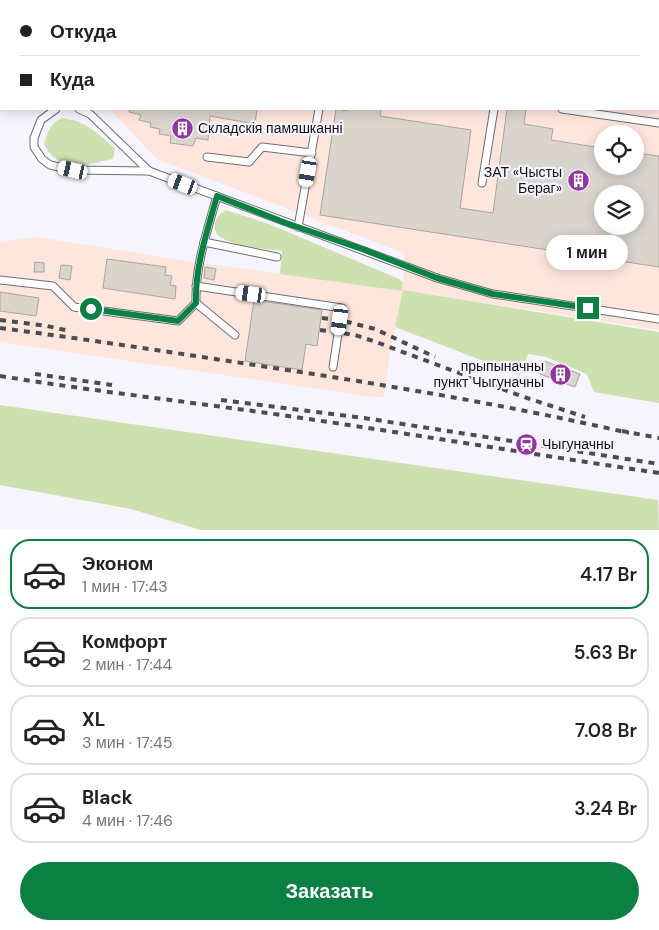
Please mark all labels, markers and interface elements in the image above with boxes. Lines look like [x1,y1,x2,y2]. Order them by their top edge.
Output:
text: Откуда [50,19,116,44]
text: Куда [50,67,94,92]
building icon: Складскія памяшканні [170,116,194,140]
place label: Складскія памяшканні [198,119,343,137]
map controls [594,125,644,235]
button: locate [594,125,644,175]
car [298,156,317,188]
car [56,159,89,181]
place label: ЗАТ «Чысты Бераг» [484,163,562,197]
building icon: ЗАТ «Чысты Бераг» [566,168,590,192]
car [166,172,199,196]
button: layers [594,185,644,235]
callout: 1 мин [547,236,629,270]
text: 1 мин [567,242,607,263]
car [235,284,266,304]
route end [577,297,599,319]
route start [80,298,102,320]
car [330,304,349,336]
place label: прыпыначны пункт Чыгуначны [433,357,544,391]
building icon: прыпыначны пункт Чыгуначны [548,362,572,386]
station icon: Чыгуначны [514,432,538,456]
place label: Чыгуначны [542,435,614,453]
text: Эконом [82,551,153,576]
icon: car [22,552,67,597]
text: 4.17 Br [580,562,637,587]
text: 1 мин · 17:43 [82,576,168,597]
text: Комфорт [82,629,167,654]
icon: car [22,630,67,675]
text: 5.63 Br [574,640,637,665]
text: 2 мин · 17:44 [82,654,172,675]
text: XL [82,707,105,732]
icon: car [22,708,67,753]
text: 7.08 Br [575,718,637,743]
text: 3 мин · 17:45 [82,732,172,753]
text: Black [82,785,133,810]
icon: car [22,786,67,831]
text: 3.24 Br [574,796,637,821]
text: 4 мин · 17:46 [82,810,173,831]
button: Заказать [20,862,639,920]

